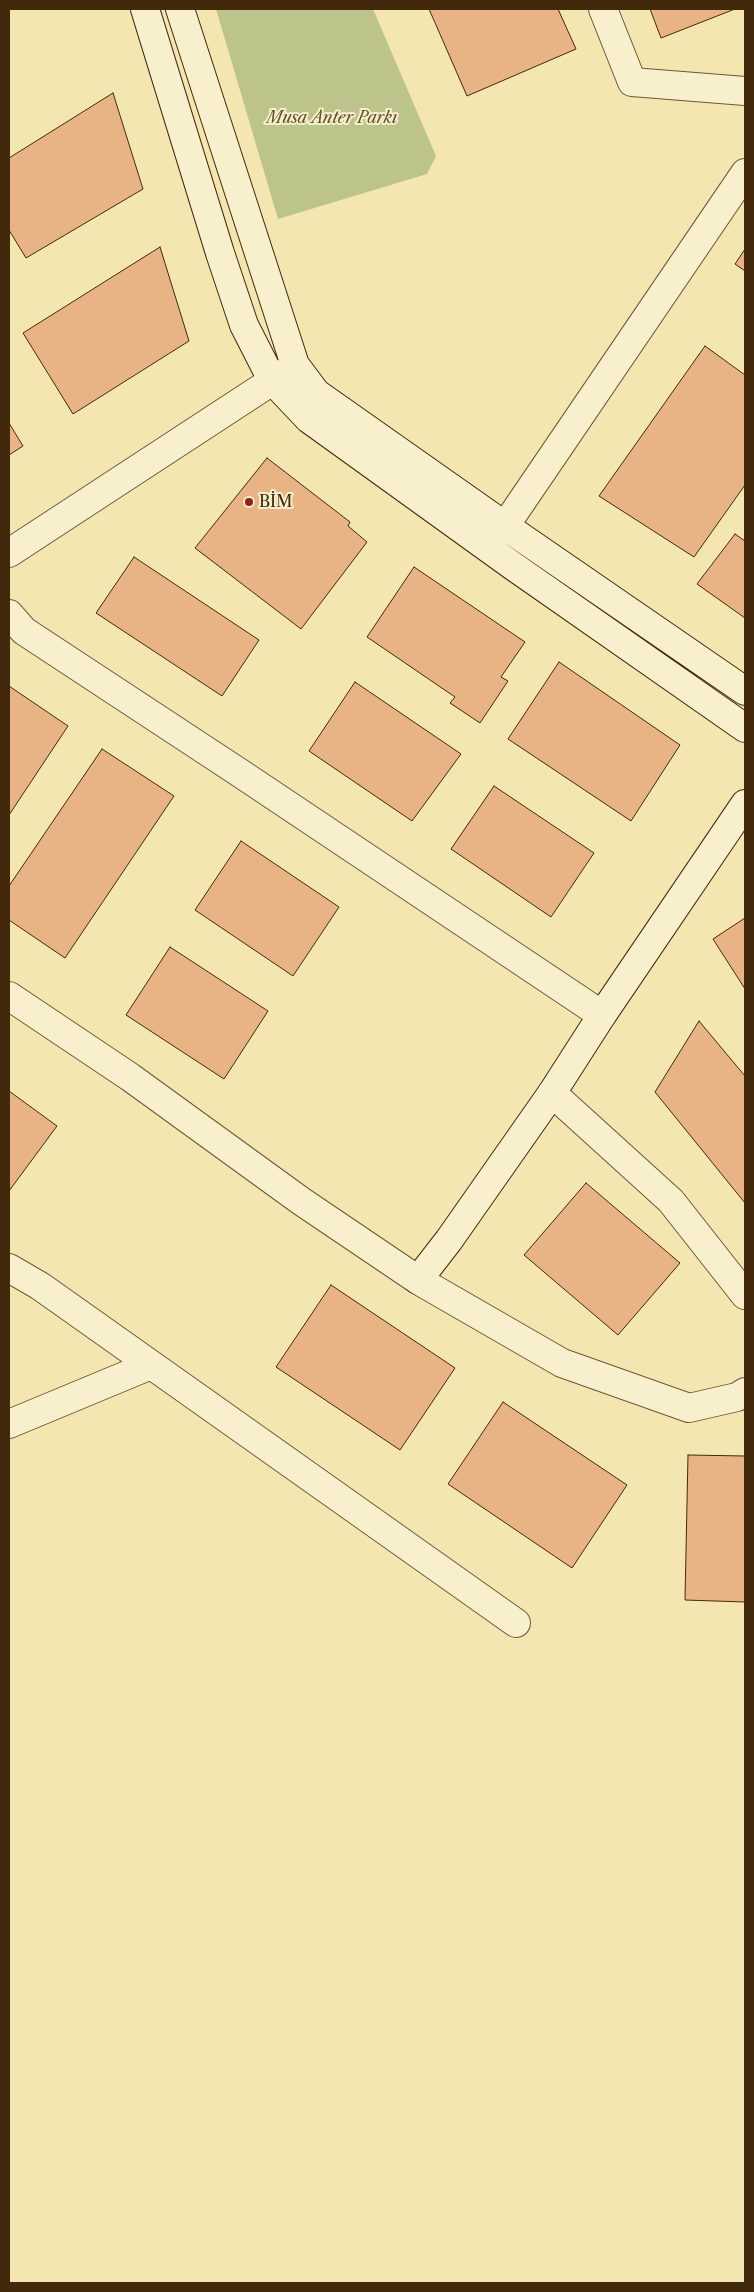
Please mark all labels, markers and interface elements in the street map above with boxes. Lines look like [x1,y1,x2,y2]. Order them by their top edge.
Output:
park label: Musa Anter Parkı [267,108,397,128]
place label: BİM [259,492,292,512]
marker: BİM [243,496,255,508]

